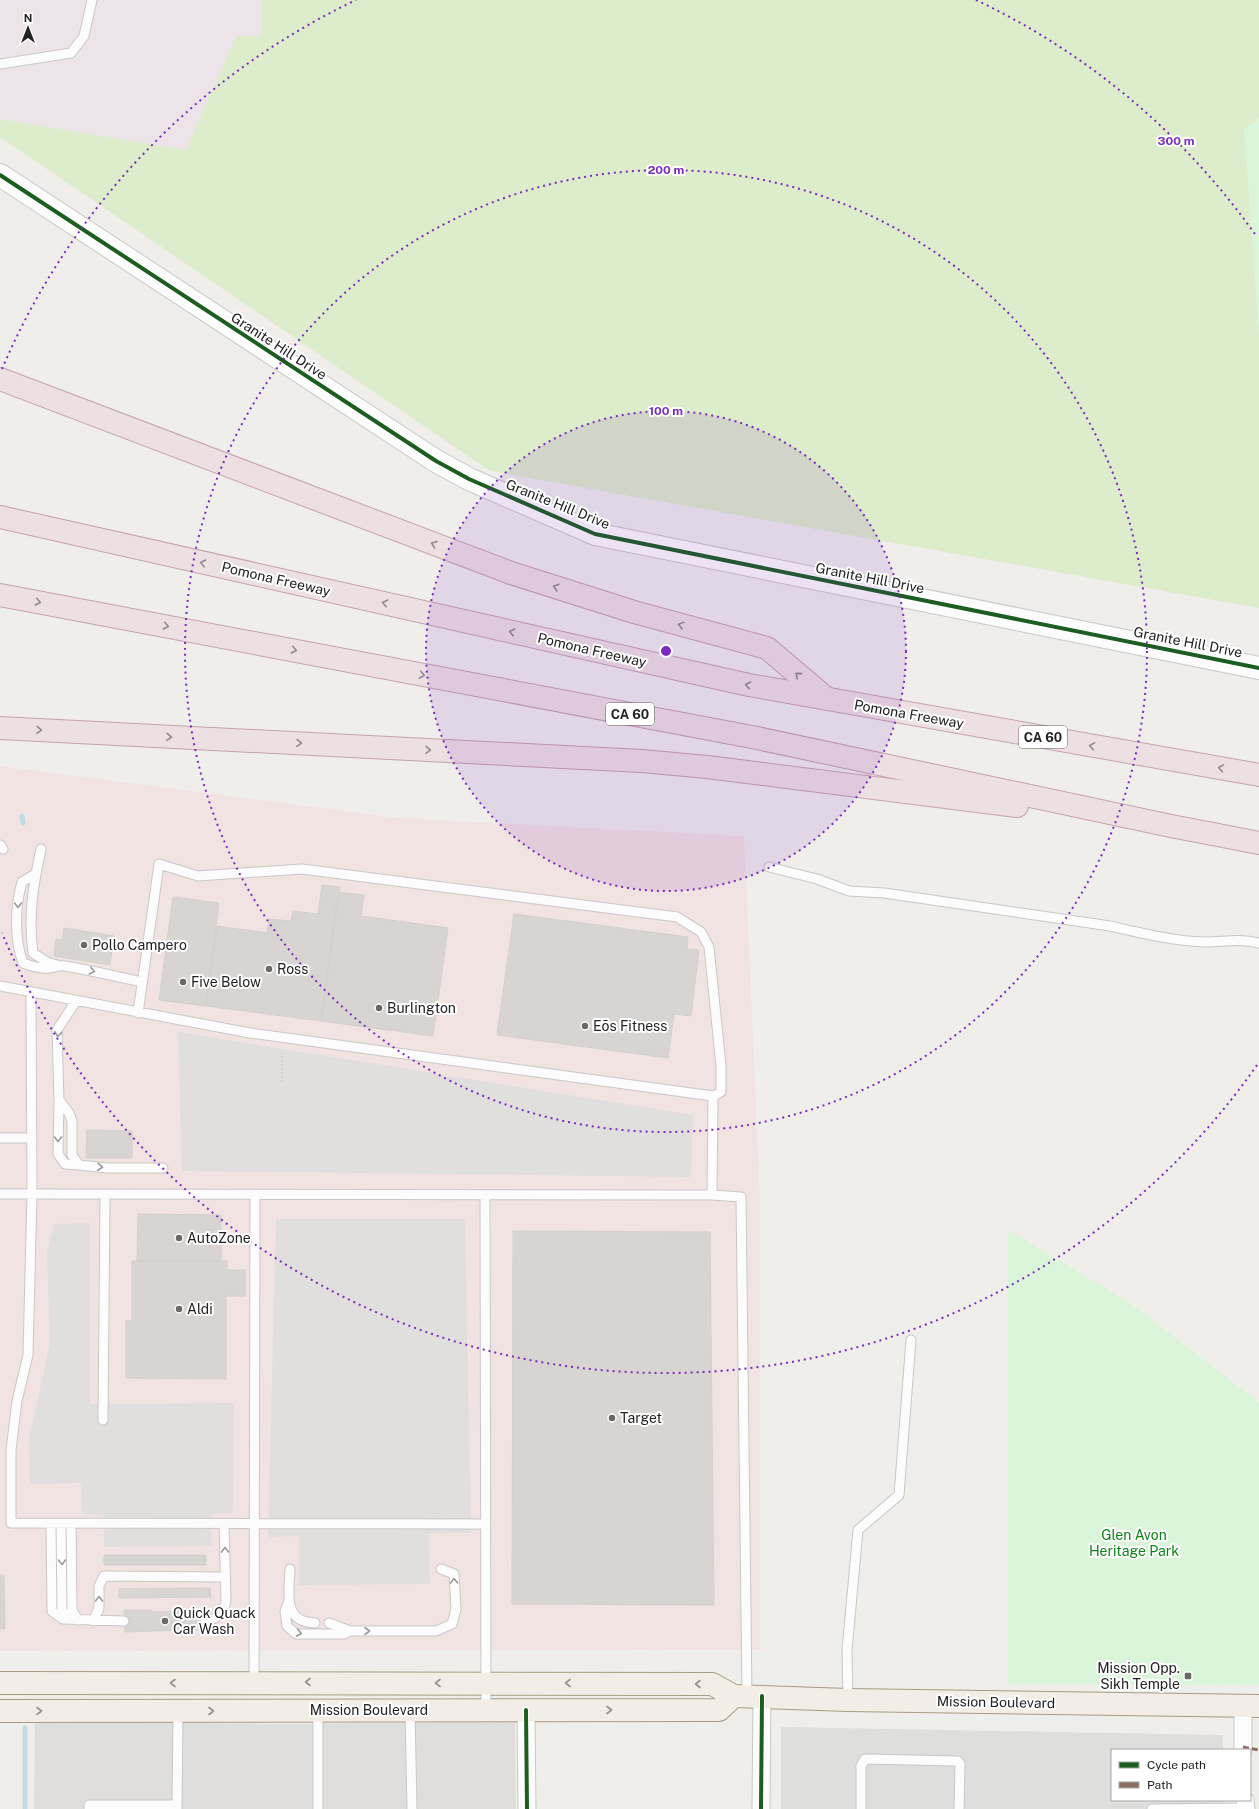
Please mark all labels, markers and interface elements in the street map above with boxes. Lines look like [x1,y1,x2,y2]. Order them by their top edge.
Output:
north arrow [8,8,48,48]
text: N [24,12,32,24]
text: 300 m [1158,134,1195,148]
text: 200 m [648,163,684,177]
street label: Granite Hill Drive [228,309,330,383]
text: 100 m [649,404,683,418]
street label: Granite Hill Drive [504,476,612,532]
one-way arrow [430,540,437,548]
one-way arrow [200,559,207,567]
street label: Pomona Freeway [220,559,332,599]
street label: Granite Hill Drive [814,560,926,596]
one-way arrow [553,583,560,592]
one-way arrow [35,597,41,606]
one-way arrow [382,600,388,608]
one-way arrow [678,621,684,629]
one-way arrow [163,622,169,630]
street label: Granite Hill Drive [1132,624,1244,660]
one-way arrow [509,628,515,636]
street label: Pomona Freeway [536,630,648,670]
centre of rings [659,644,673,658]
one-way arrow [291,646,297,654]
one-way arrow [418,670,425,678]
one-way arrow [795,672,803,679]
one-way arrow [745,681,751,689]
street label: Pomona Freeway [853,696,966,732]
road number: CA 60 [606,703,654,725]
one-way arrow [36,725,42,734]
road number: CA 60 [1019,726,1067,748]
one-way arrow [166,732,172,741]
one-way arrow [296,739,302,748]
one-way arrow [1089,742,1096,751]
one-way arrow [425,746,431,754]
one-way arrow [1217,764,1224,773]
one-way arrow [14,902,22,908]
place label: Pollo Campero [92,937,187,953]
marker: Pollo Campero [79,940,89,950]
place label: Ross [277,961,308,977]
marker: Ross [264,964,274,974]
one-way arrow [89,966,95,974]
place label: Five Below [191,974,261,990]
marker: Five Below [178,977,188,987]
place label: Burlington [387,1000,456,1016]
marker: Burlington [374,1003,384,1013]
place label: Eōs Fitness [593,1018,667,1034]
marker: Eōs Fitness [580,1021,590,1031]
one-way arrow [54,1031,63,1038]
one-way arrow [54,1136,62,1142]
one-way arrow [97,1162,103,1171]
place label: AutoZone [187,1230,251,1246]
marker: AutoZone [174,1233,184,1243]
place label: Aldi [187,1301,213,1317]
marker: Aldi [174,1304,184,1314]
place label: Target [620,1410,662,1426]
marker: Target [607,1413,617,1423]
park label: Glen Avon Heritage Park [1089,1527,1179,1559]
one-way arrow [221,1547,229,1553]
one-way arrow [58,1559,66,1565]
one-way arrow [450,1578,459,1584]
one-way arrow [95,1596,103,1602]
place label: Quick Quack Car Wash [173,1605,256,1637]
marker: Quick Quack Car Wash [160,1616,170,1626]
one-way arrow [364,1627,370,1635]
one-way arrow [296,1628,303,1637]
place label: Mission Opp. Sikh Temple [1097,1660,1180,1692]
marker: Mission Opp. Sikh Temple [1183,1671,1193,1681]
one-way arrow [305,1678,311,1686]
one-way arrow [170,1679,176,1687]
one-way arrow [435,1679,441,1687]
one-way arrow [565,1679,571,1687]
one-way arrow [695,1680,701,1688]
street label: Mission Boulevard [937,1693,1055,1711]
street label: Mission Boulevard [310,1702,428,1718]
one-way arrow [606,1706,612,1714]
one-way arrow [36,1707,42,1715]
one-way arrow [208,1707,214,1715]
legend [1111,1749,1251,1801]
text: Cycle path [1147,1758,1206,1772]
text: Path [1147,1778,1173,1792]

